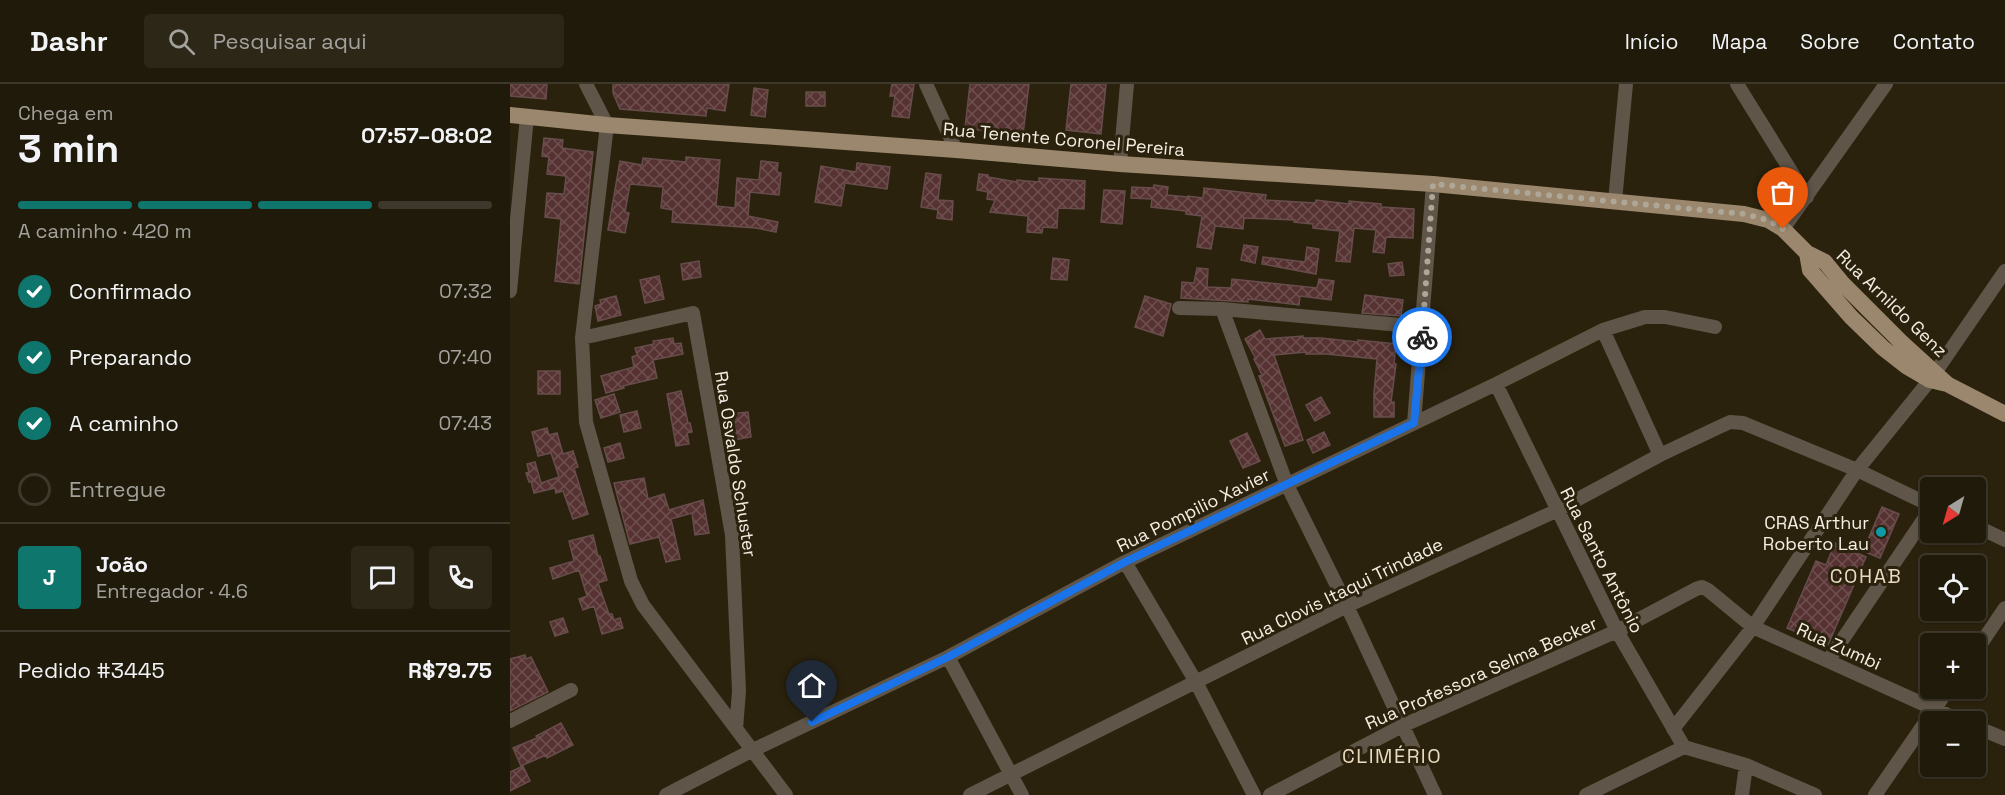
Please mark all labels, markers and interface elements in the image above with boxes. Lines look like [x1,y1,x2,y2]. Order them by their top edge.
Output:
search box [144,14,564,68]
text: Dashr [30,23,108,59]
icon: search [165,25,198,58]
text: Pesquisar aqui [213,27,367,55]
text: Início [1625,28,1678,55]
text: Mapa [1711,28,1767,55]
text: Sobre [1800,28,1860,55]
text: Contato [1893,28,1975,55]
text: Chega em [18,100,113,126]
street label: Rua Tenente Coronel Pereira [942,117,1186,161]
text: 07:57–08:02 [361,121,492,149]
text: 3 min [18,124,119,173]
pin [1757,167,1808,229]
icon: bag [1766,176,1799,209]
text: A caminho · 420 m [18,218,192,244]
street label: Rua Arnildo Genz [1832,244,1952,362]
icon: check [18,275,51,308]
text: Confirmado [69,277,192,305]
text: 07:32 [439,278,492,304]
courier [1392,307,1452,367]
icon: bike [1406,321,1439,354]
icon: check [18,341,51,374]
text: Preparando [69,343,192,371]
text: 07:40 [438,344,492,370]
street label: Rua Osvaldo Schuster [710,369,762,559]
icon: check [18,407,51,440]
text: A caminho [69,409,179,437]
text: 07:43 [439,410,492,436]
street label: Rua Pompilio Xavier [1113,463,1274,557]
text: Entregue [69,475,166,503]
north arrow [1920,477,1986,543]
map controls [1920,477,1986,777]
street label: Rua Santo Antônio [1555,483,1649,637]
place label: CRAS Arthur Roberto Lau [1763,511,1869,555]
marker: CRAS Arthur Roberto Lau [1874,525,1888,539]
street label: Rua Clovis Itaqui Trindade [1237,532,1447,650]
button: chat [351,546,414,609]
button: phone [429,546,492,609]
text: João [96,550,148,578]
button: locate [1920,555,1986,621]
text: J [43,563,56,591]
district label: COHAB [1830,563,1902,589]
text: Entregador · 4.6 [96,578,248,604]
street label: Rua Professora Selma Becker [1361,611,1601,735]
street label: Rua Zumbi [1793,617,1885,675]
button: + [1920,633,1986,699]
text: Pedido #3445 [18,656,165,684]
text: R$79.75 [408,656,492,684]
pin [786,660,837,722]
icon: home [795,669,828,702]
button: − [1920,711,1986,777]
district label: CLIMÉRIO [1342,743,1442,769]

